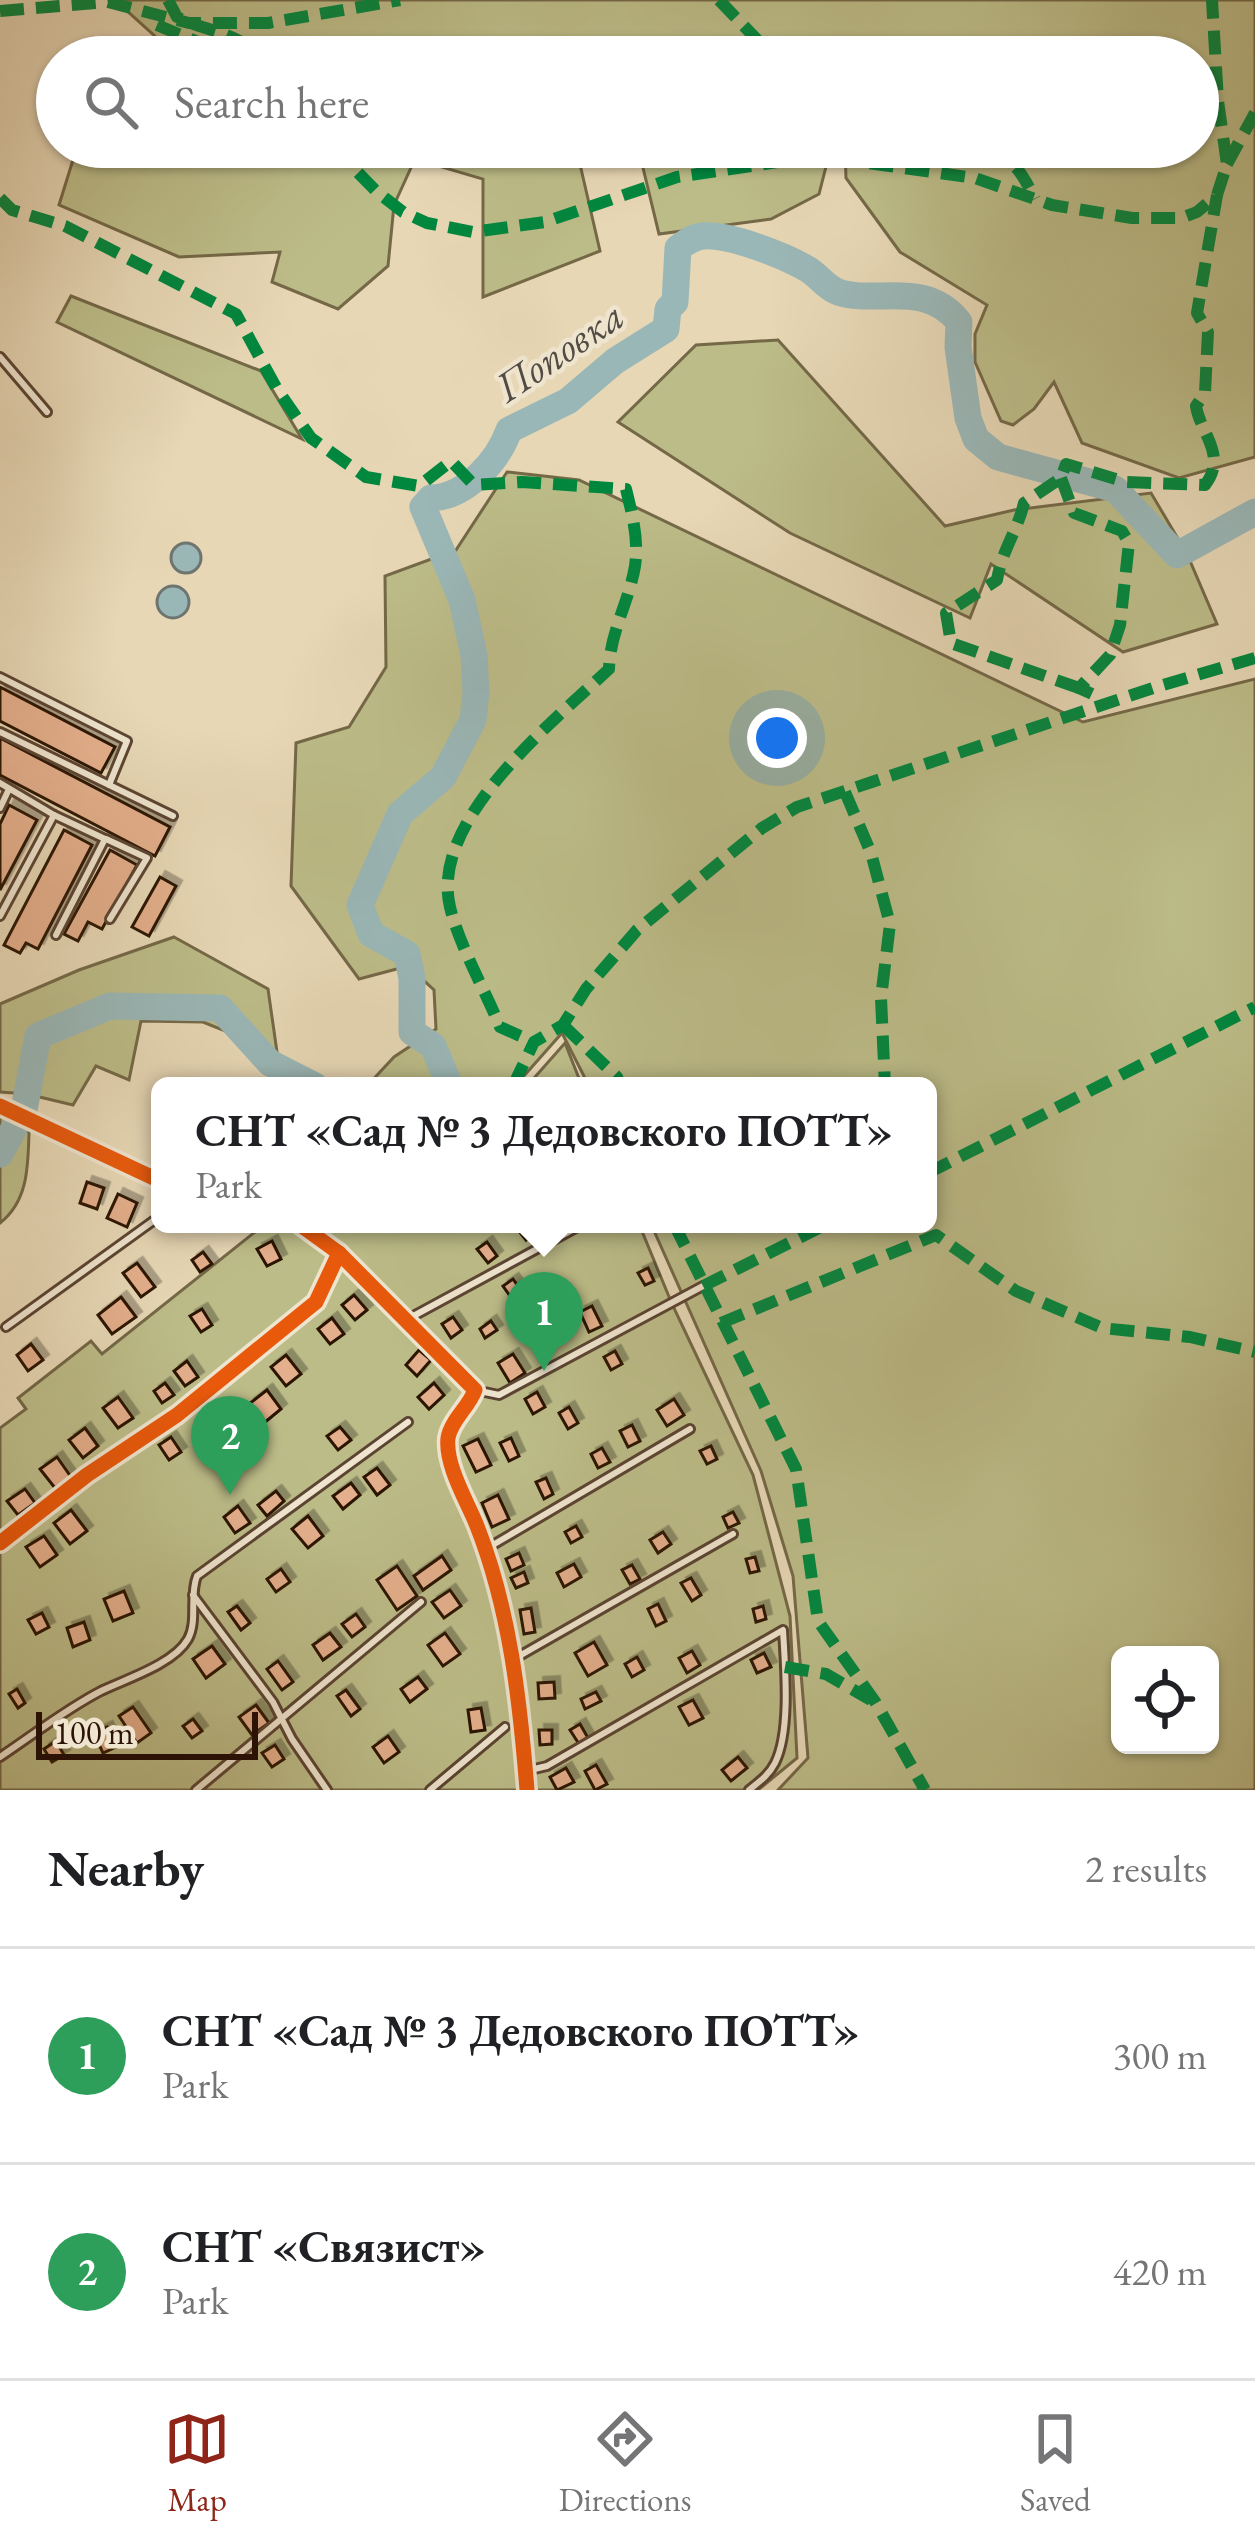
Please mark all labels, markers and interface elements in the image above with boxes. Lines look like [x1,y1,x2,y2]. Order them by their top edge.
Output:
search box [36,36,1219,168]
icon: search [78,69,144,135]
text: Search here [174,73,369,131]
water label: Поповка [483,288,634,415]
your location [747,708,807,768]
popup [151,1077,937,1233]
text: СНТ «Сад № 3 Дедовского ПОТТ» [195,1101,893,1159]
text: Park [195,1159,262,1210]
pin: 1 [505,1272,583,1371]
pin: 2 [191,1396,269,1495]
map controls [1111,1646,1219,1754]
button: locate [1111,1646,1219,1754]
scale bar [36,1706,258,1759]
text: 100 m [54,1711,134,1754]
text: Nearby [48,1835,204,1901]
text: 2 results [1085,1843,1207,1894]
text: СНТ «Сад № 3 Дедовского ПОТТ» [162,2001,859,2059]
text: 1 [77,2030,97,2081]
text: 300 m [1113,2030,1207,2081]
text: Park [162,2059,228,2110]
text: СНТ «Связист» [162,2217,486,2275]
text: 2 [77,2246,97,2297]
text: 420 m [1113,2246,1207,2297]
text: Park [162,2275,228,2326]
tab: Map [164,2406,230,2521]
tab: Directions [559,2406,692,2521]
tab: Saved [1020,2406,1091,2521]

